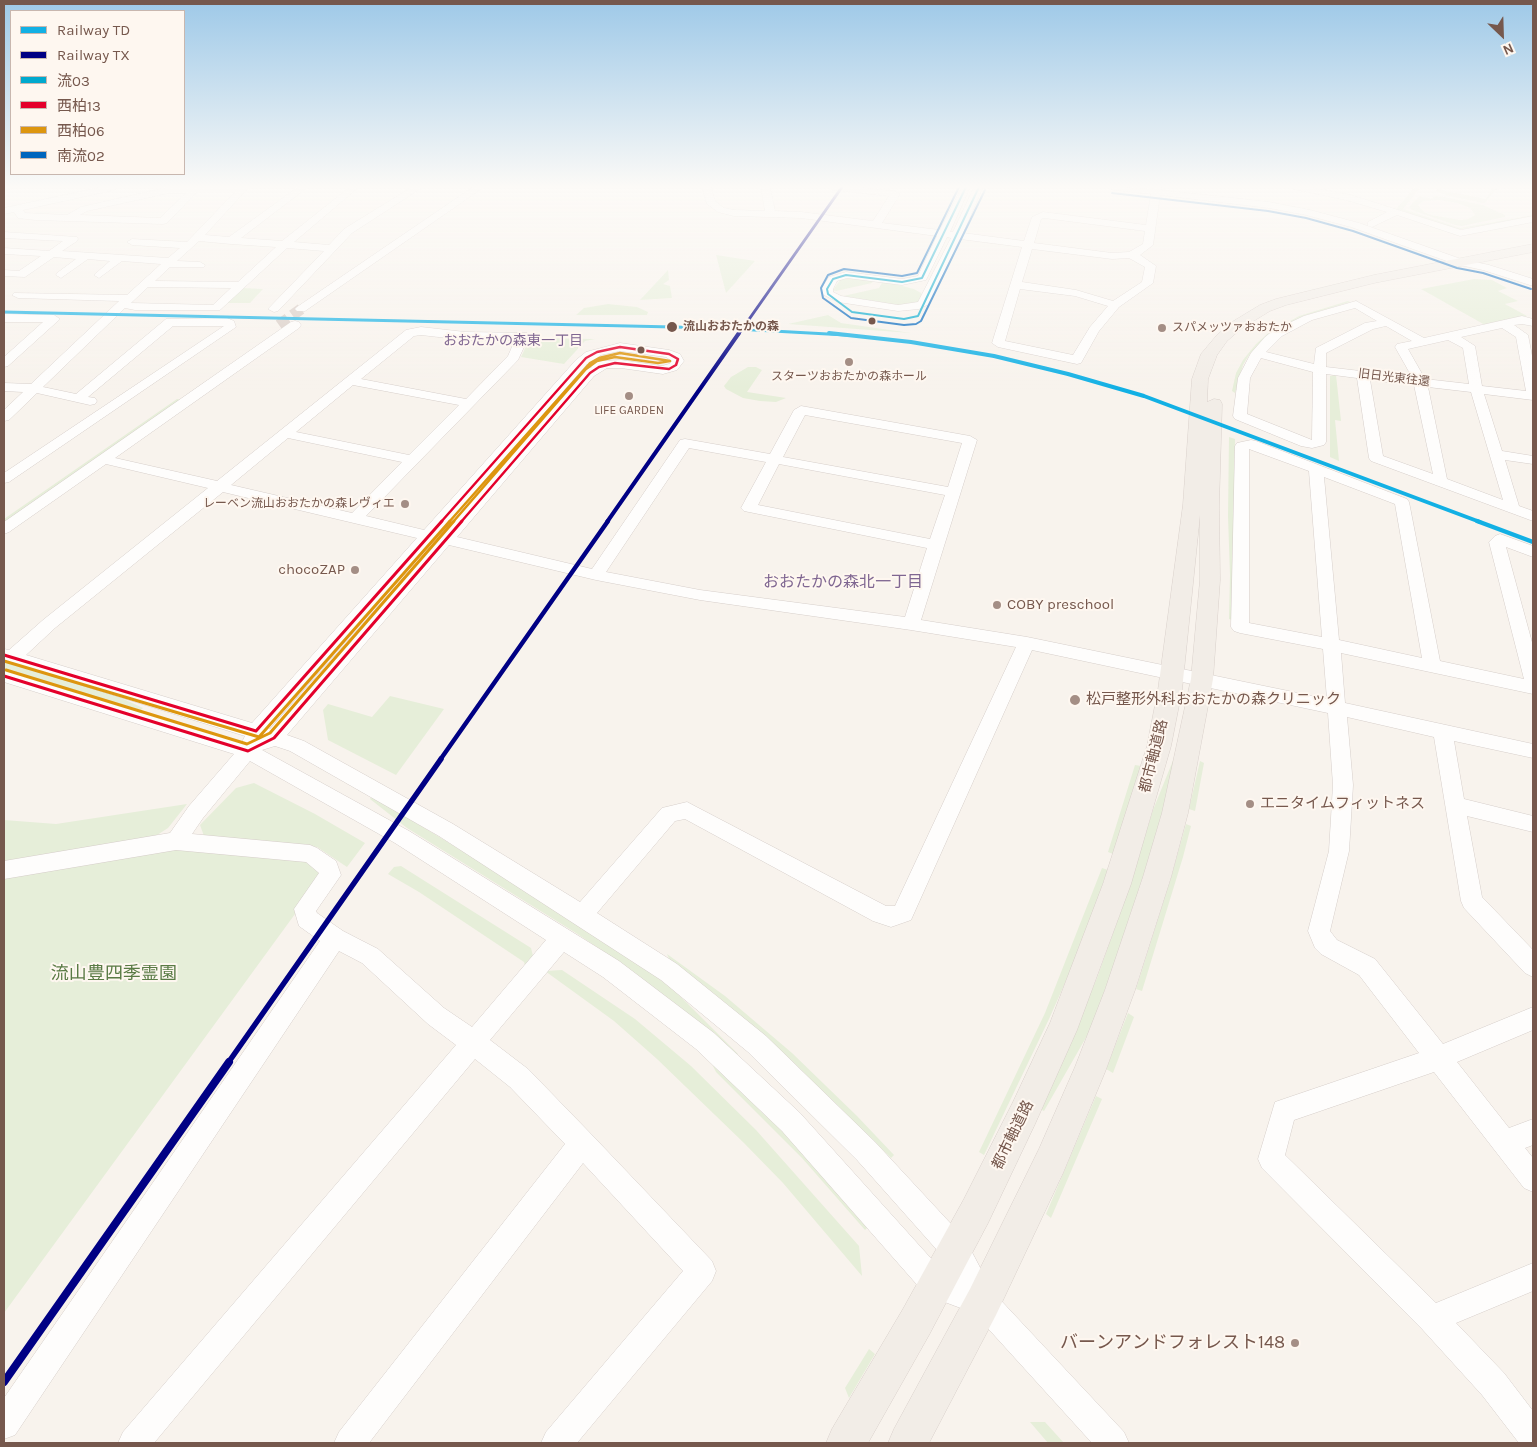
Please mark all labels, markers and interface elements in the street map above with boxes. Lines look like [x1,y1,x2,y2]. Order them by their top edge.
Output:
legend [10,10,185,175]
north arrow [1477,10,1527,60]
text: Railway TD [57,21,130,39]
text: N [1500,39,1516,59]
text: Railway TX [57,46,130,64]
text: 流03 [57,72,90,90]
text: 西柏13 [57,97,101,115]
text: 西柏06 [57,122,105,140]
text: 南流02 [57,147,105,165]
unlabelled marker [867,316,877,326]
marker: 流山おおたかの森 [665,320,679,334]
place label: 流山おおたかの森 [683,320,779,334]
place label: スパメッツァおおたか [1172,321,1292,335]
marker: スパメッツァおおたか [1156,322,1168,334]
district label: おおたかの森東一丁目 [443,333,583,349]
unlabelled marker [636,345,646,355]
marker: スターツおおたかの森ホール [843,356,855,368]
street label: 旧日光東往還 [1357,366,1431,390]
place label: スターツおおたかの森ホール [771,370,927,384]
marker: LIFE GARDEN [623,390,635,402]
place label: LIFE GARDEN [594,404,664,418]
place label: レーベン流山おおたかの森レヴィエ [203,497,395,511]
marker: レーベン流山おおたかの森レヴィエ [399,498,411,510]
place label: chocoZAP [278,561,345,579]
marker: chocoZAP [349,564,361,576]
district label: おおたかの森北一丁目 [763,572,923,592]
place label: COBY preschool [1007,596,1114,614]
marker: COBY preschool [991,599,1003,611]
place label: 松戸整形外科おおたかの森クリニック [1086,691,1341,709]
marker: 松戸整形外科おおたかの森クリニック [1068,693,1082,707]
street label: 都市軸道路 [1136,717,1172,795]
place label: エニタイムフィットネス [1260,795,1425,813]
marker: エニタイムフィットネス [1244,798,1256,810]
park label: 流山豊四季霊園 [51,963,177,985]
street label: 都市軸道路 [988,1097,1038,1173]
place label: バーンアンドフォレスト148 [1060,1332,1285,1354]
marker: バーンアンドフォレスト148 [1289,1337,1301,1349]

